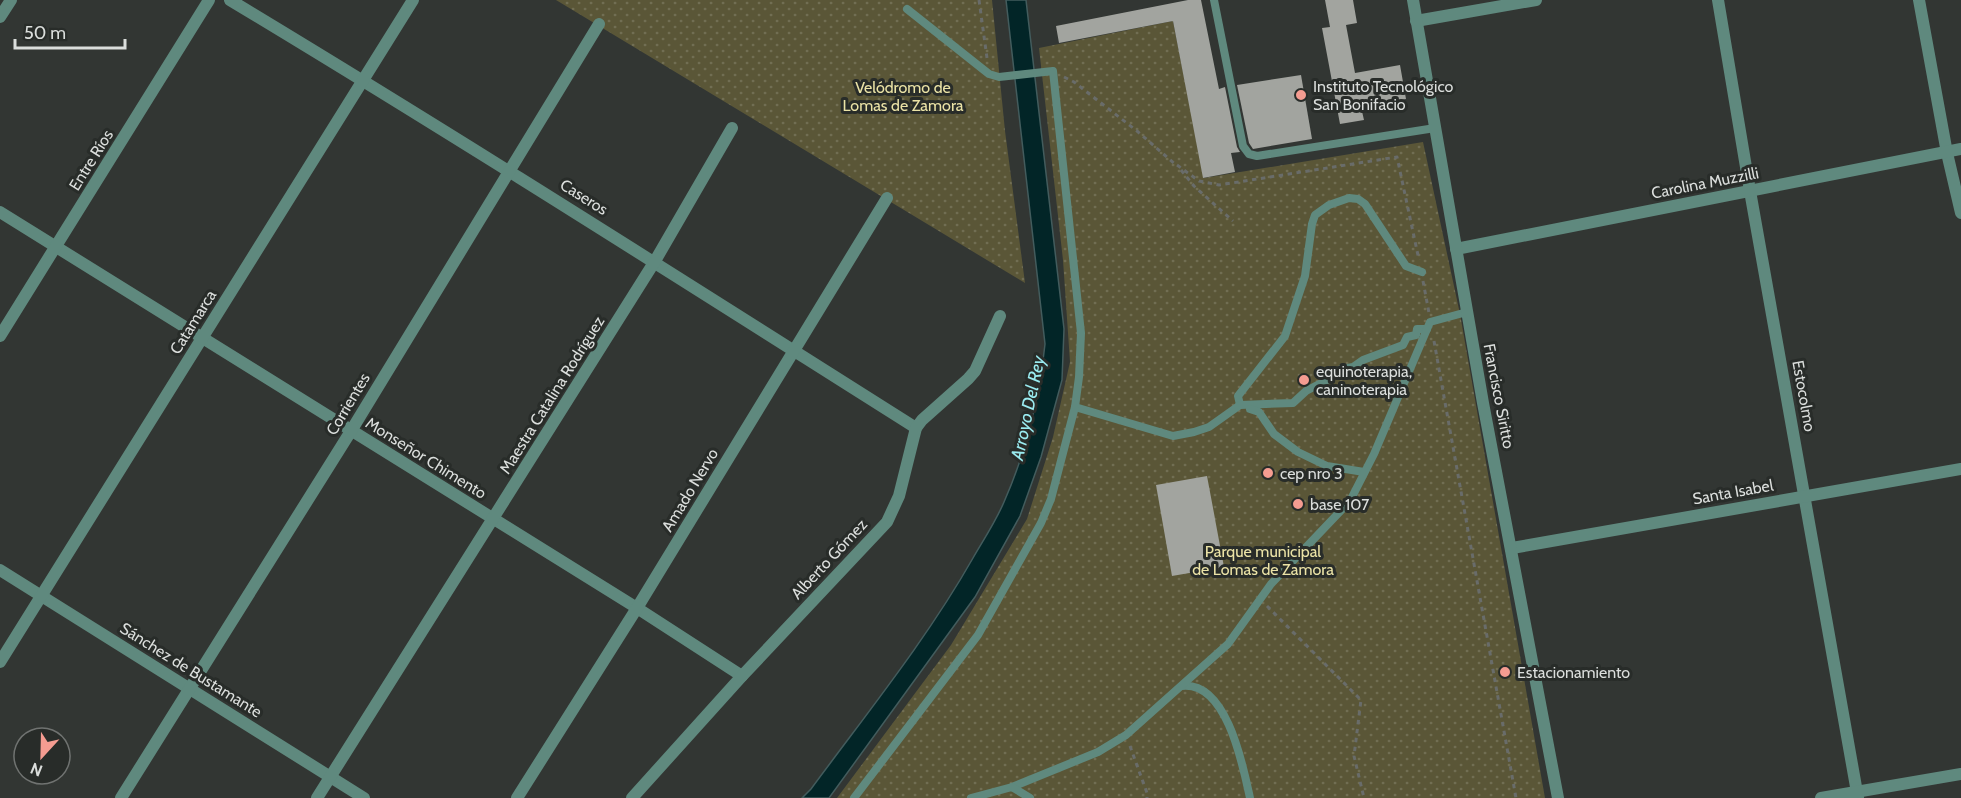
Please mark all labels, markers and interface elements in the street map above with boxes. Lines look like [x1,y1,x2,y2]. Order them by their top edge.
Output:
scale bar [15,12,124,50]
text: 50 m [24,22,66,44]
place label: Instituto Tecnológico San Bonifacio [1313,77,1454,114]
park label: Velódromo de Lomas de Zamora [842,78,964,115]
marker: Instituto Tecnológico San Bonifacio [1294,88,1308,102]
street label: Entre Ríos [65,126,117,194]
street label: Carolina Muzzilli [1650,163,1760,203]
street label: Caseros [557,175,612,219]
street label: Catamarca [166,286,220,358]
street label: Maestra Catalina Rodríguez [496,312,609,477]
street label: Francisco Siritto [1479,342,1519,450]
water label: Arroyo Del Rey [1006,353,1050,463]
street label: Estocolmo [1788,359,1820,433]
place label: equinoterapia, caninoterapia [1316,362,1412,399]
street label: Corrientes [322,369,374,439]
marker: equinoterapia, caninoterapia [1297,373,1311,387]
street label: Monseñor Chimento [362,413,490,503]
street label: Amado Nervo [658,445,722,535]
place label: cep nro 3 [1280,464,1343,483]
marker: cep nro 3 [1261,466,1275,480]
street label: Santa Isabel [1691,476,1775,508]
place label: base 107 [1310,495,1369,514]
marker: base 107 [1291,497,1305,511]
street label: Alberto Gómez [787,515,871,603]
park label: Parque municipal de Lomas de Zamora [1192,542,1334,579]
street label: Sánchez de Bustamante [117,619,265,721]
place label: Estacionamiento [1517,663,1630,682]
marker: Estacionamiento [1498,665,1512,679]
north arrow [12,726,72,786]
text: N [28,759,45,780]

